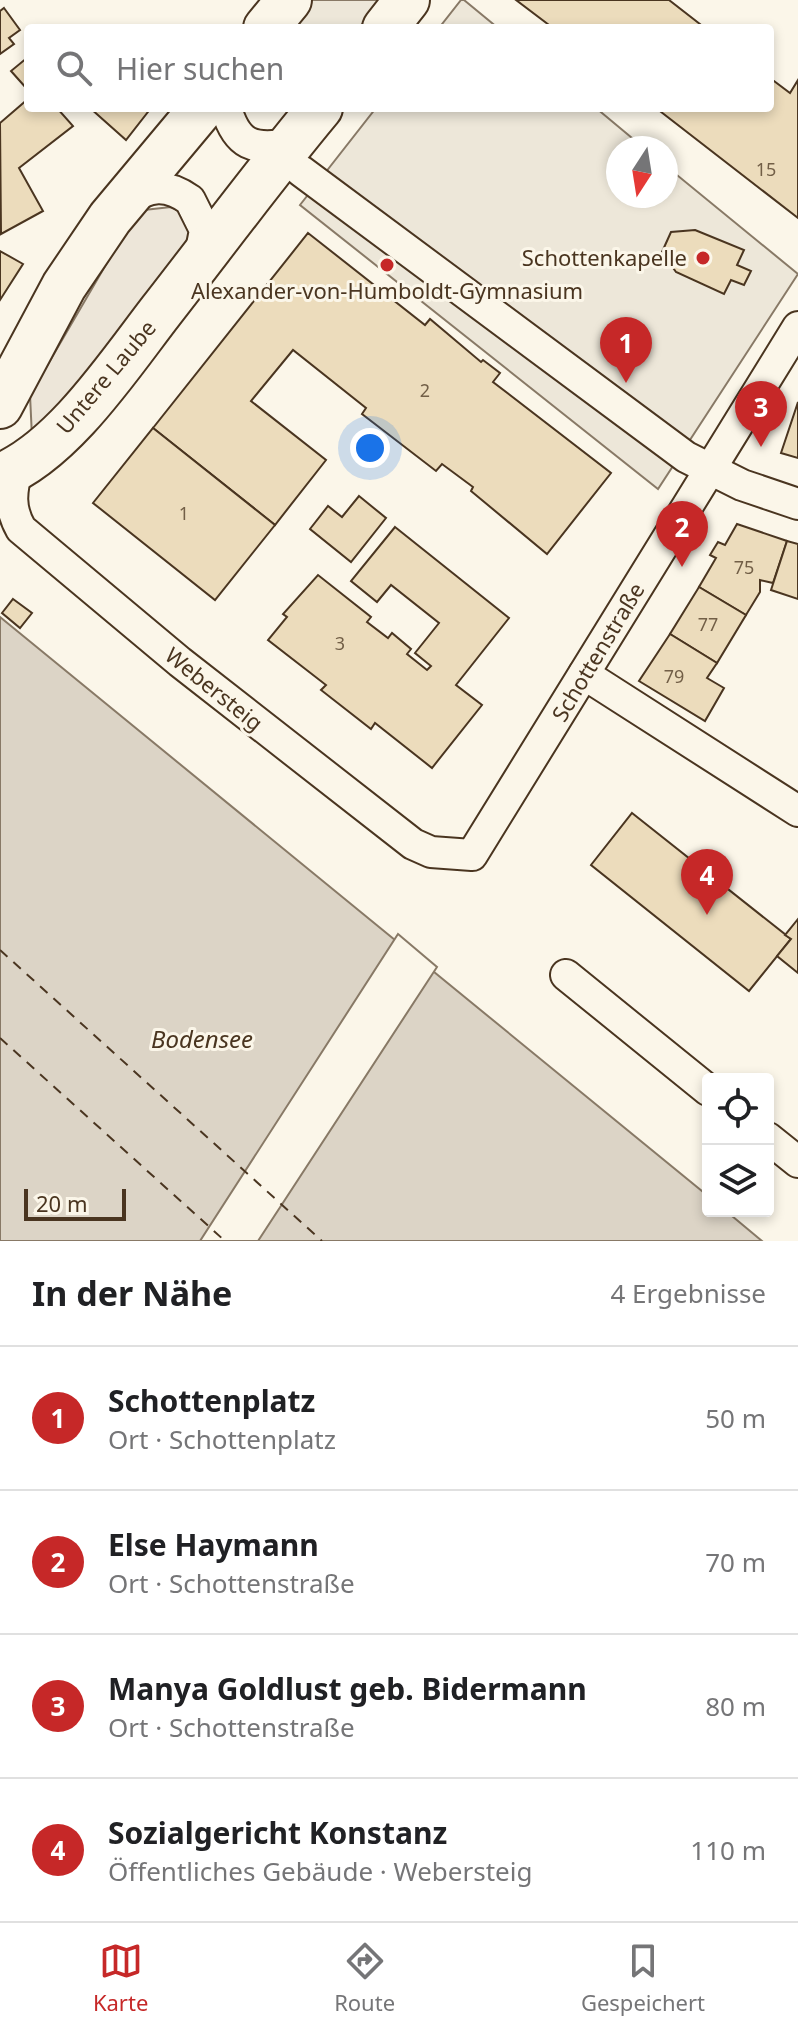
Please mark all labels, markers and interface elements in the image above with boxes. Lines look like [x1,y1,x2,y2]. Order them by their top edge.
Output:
search box [24,24,774,112]
icon: search [52,46,96,90]
text: Hier suchen [116,48,284,89]
north arrow [606,136,678,208]
house number: 15 [756,157,776,181]
place label: Schottenkapelle [522,242,687,272]
marker: Schottenkapelle [694,249,712,267]
marker: Alexander-von-Humboldt-Gymnasium [378,256,396,274]
place label: Alexander-von-Humboldt-Gymnasium [191,275,583,305]
street label: Untere Laube [49,313,162,440]
pin: 1 [600,317,652,383]
house number: 2 [420,378,430,402]
pin: 3 [735,381,787,447]
your location [350,428,390,468]
house number: 1 [179,501,189,525]
pin: 2 [656,501,708,567]
house number: 75 [734,555,754,579]
street label: Schottenstraße [544,576,650,727]
house number: 77 [698,612,718,636]
house number: 3 [335,631,345,655]
street label: Webersteig [160,640,270,737]
house number: 79 [664,664,684,688]
pin: 4 [681,849,733,915]
water label: Bodensee [151,1022,253,1055]
map controls [702,1073,774,1217]
button: locate [702,1073,774,1145]
button: layers [702,1145,774,1217]
scale bar [24,1185,126,1221]
text: 20 m [36,1188,87,1218]
text: In der Nähe [32,1270,232,1316]
text: 4 Ergebnisse [610,1275,766,1311]
text: Schottenplatz [108,1380,315,1421]
text: 1 [51,1400,65,1436]
text: 50 m [705,1400,766,1436]
text: Ort · Schottenplatz [108,1421,336,1457]
text: Else Haymann [108,1524,319,1565]
text: 2 [51,1544,65,1580]
text: 70 m [705,1544,766,1580]
text: Ort · Schottenstraße [108,1565,355,1601]
text: Manya Goldlust geb. Bidermann [108,1668,587,1709]
text: 3 [51,1688,65,1724]
text: 80 m [705,1688,766,1724]
text: Ort · Schottenstraße [108,1709,355,1745]
text: Sozialgericht Konstanz [108,1812,447,1853]
text: 4 [51,1832,65,1868]
text: 110 m [690,1832,766,1868]
text: Öffentliches Gebäude · Webersteig [108,1853,532,1889]
tab: Karte [93,1939,148,2017]
tab: Route [334,1939,395,2017]
tab: Gespeichert [581,1939,705,2017]

